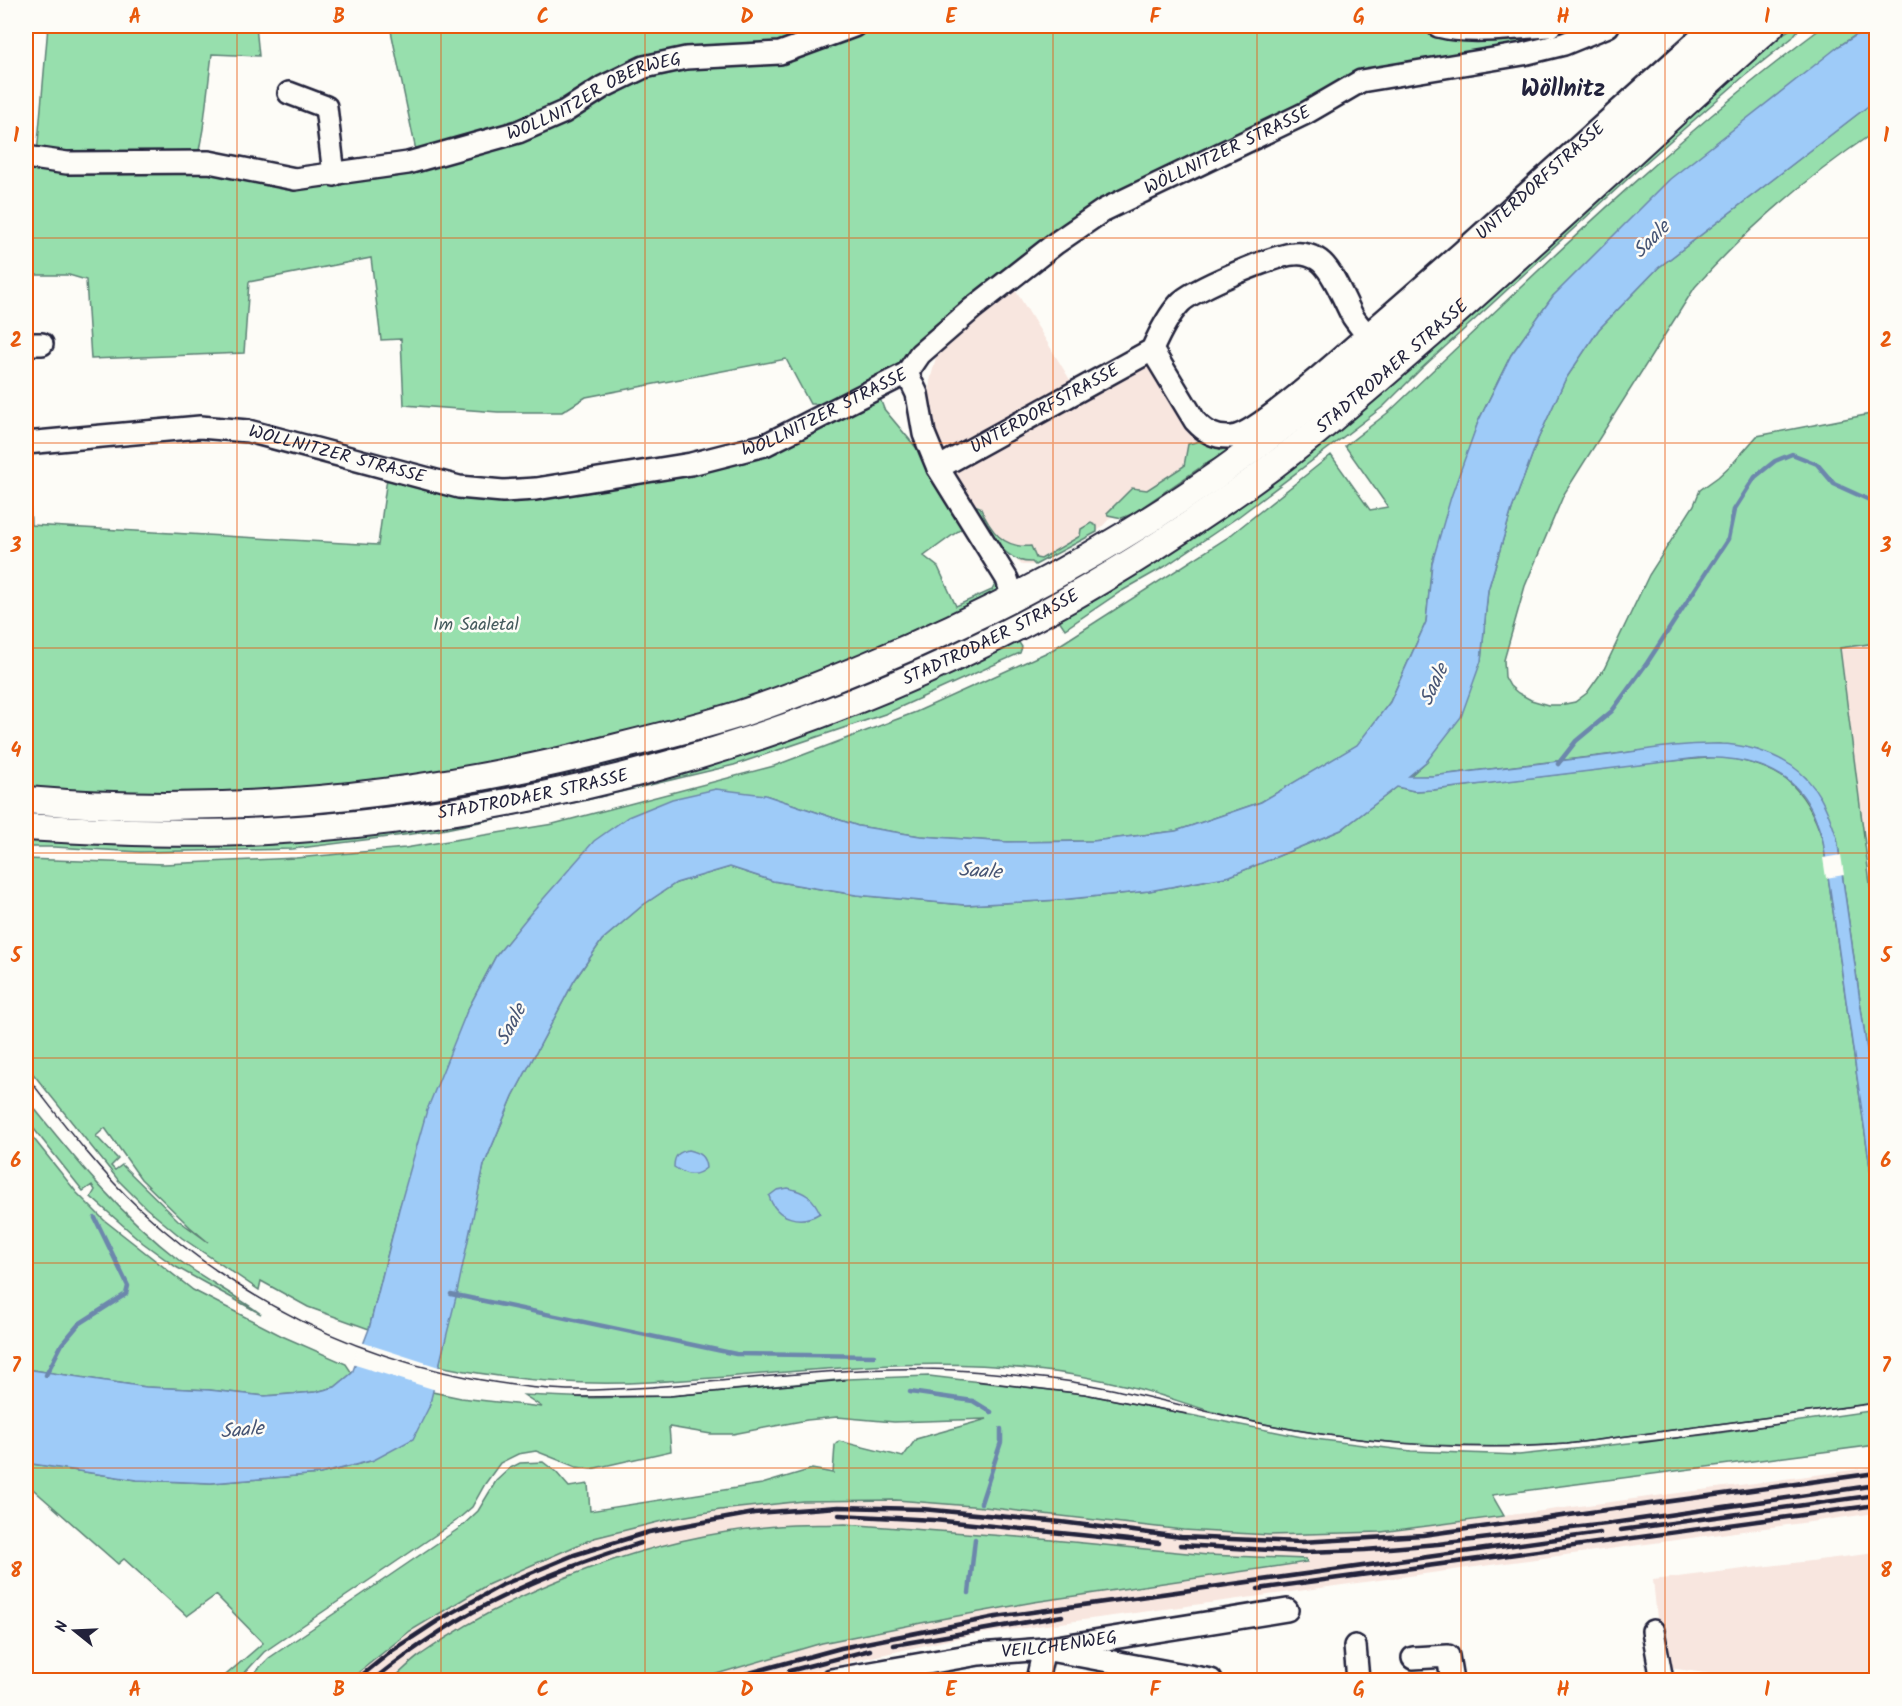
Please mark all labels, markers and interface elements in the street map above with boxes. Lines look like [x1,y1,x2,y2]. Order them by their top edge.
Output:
text: A [129,2,141,34]
text: B [333,2,345,34]
text: C [537,2,549,34]
text: D [740,2,754,34]
text: E [945,2,957,34]
text: F [1150,2,1162,34]
text: G [1353,2,1365,34]
text: H [1556,2,1570,34]
text: I [1764,2,1770,34]
street label: WÖLLNITZER OBERWEG [504,45,684,149]
district label: Wöllnitz [1521,70,1605,109]
street label: WÖLLNITZER STRASSE [1139,98,1316,203]
street label: UNTERDORFSTRASSE [1469,114,1613,248]
text: 1 [13,121,19,153]
text: 1 [1883,121,1889,153]
water label: Saale [1625,212,1680,267]
street label: STADTRODAER STRASSE [1309,292,1476,441]
text: 2 [10,326,22,358]
text: 2 [1880,326,1892,358]
street label: UNTERDORFSTRASSE [965,356,1125,462]
street label: WÖLLNITZER STRASSE [738,360,913,465]
street label: WÖLLNITZER STRASSE [245,417,429,492]
text: 3 [10,531,22,563]
text: 3 [1880,531,1892,563]
street label: STADTRODAER STRASSE [898,581,1085,694]
park label: Im Saaletal [433,611,520,640]
water label: Saale [1411,657,1459,711]
text: 4 [11,736,22,768]
text: 4 [1881,736,1892,768]
street label: STADTRODAER STRASSE [436,761,632,828]
water label: Saale [958,855,1004,889]
text: 5 [10,941,23,973]
text: 5 [1880,941,1893,973]
water label: Saale [488,997,537,1052]
text: 6 [11,1146,22,1178]
text: 6 [1881,1146,1892,1178]
text: 7 [11,1351,21,1383]
text: 7 [1881,1351,1891,1383]
water label: Saale [219,1413,267,1449]
text: 8 [10,1556,22,1588]
text: 8 [1880,1556,1892,1588]
north arrow [45,1601,105,1661]
text: N [49,1618,76,1635]
street label: VEILCHENWEG [1000,1623,1119,1667]
text: A [129,1675,141,1706]
text: B [333,1675,345,1706]
text: C [537,1675,549,1706]
text: D [740,1675,754,1706]
text: E [945,1675,957,1706]
text: F [1150,1675,1162,1706]
text: G [1353,1675,1365,1706]
text: H [1556,1675,1570,1706]
text: I [1764,1675,1770,1706]

